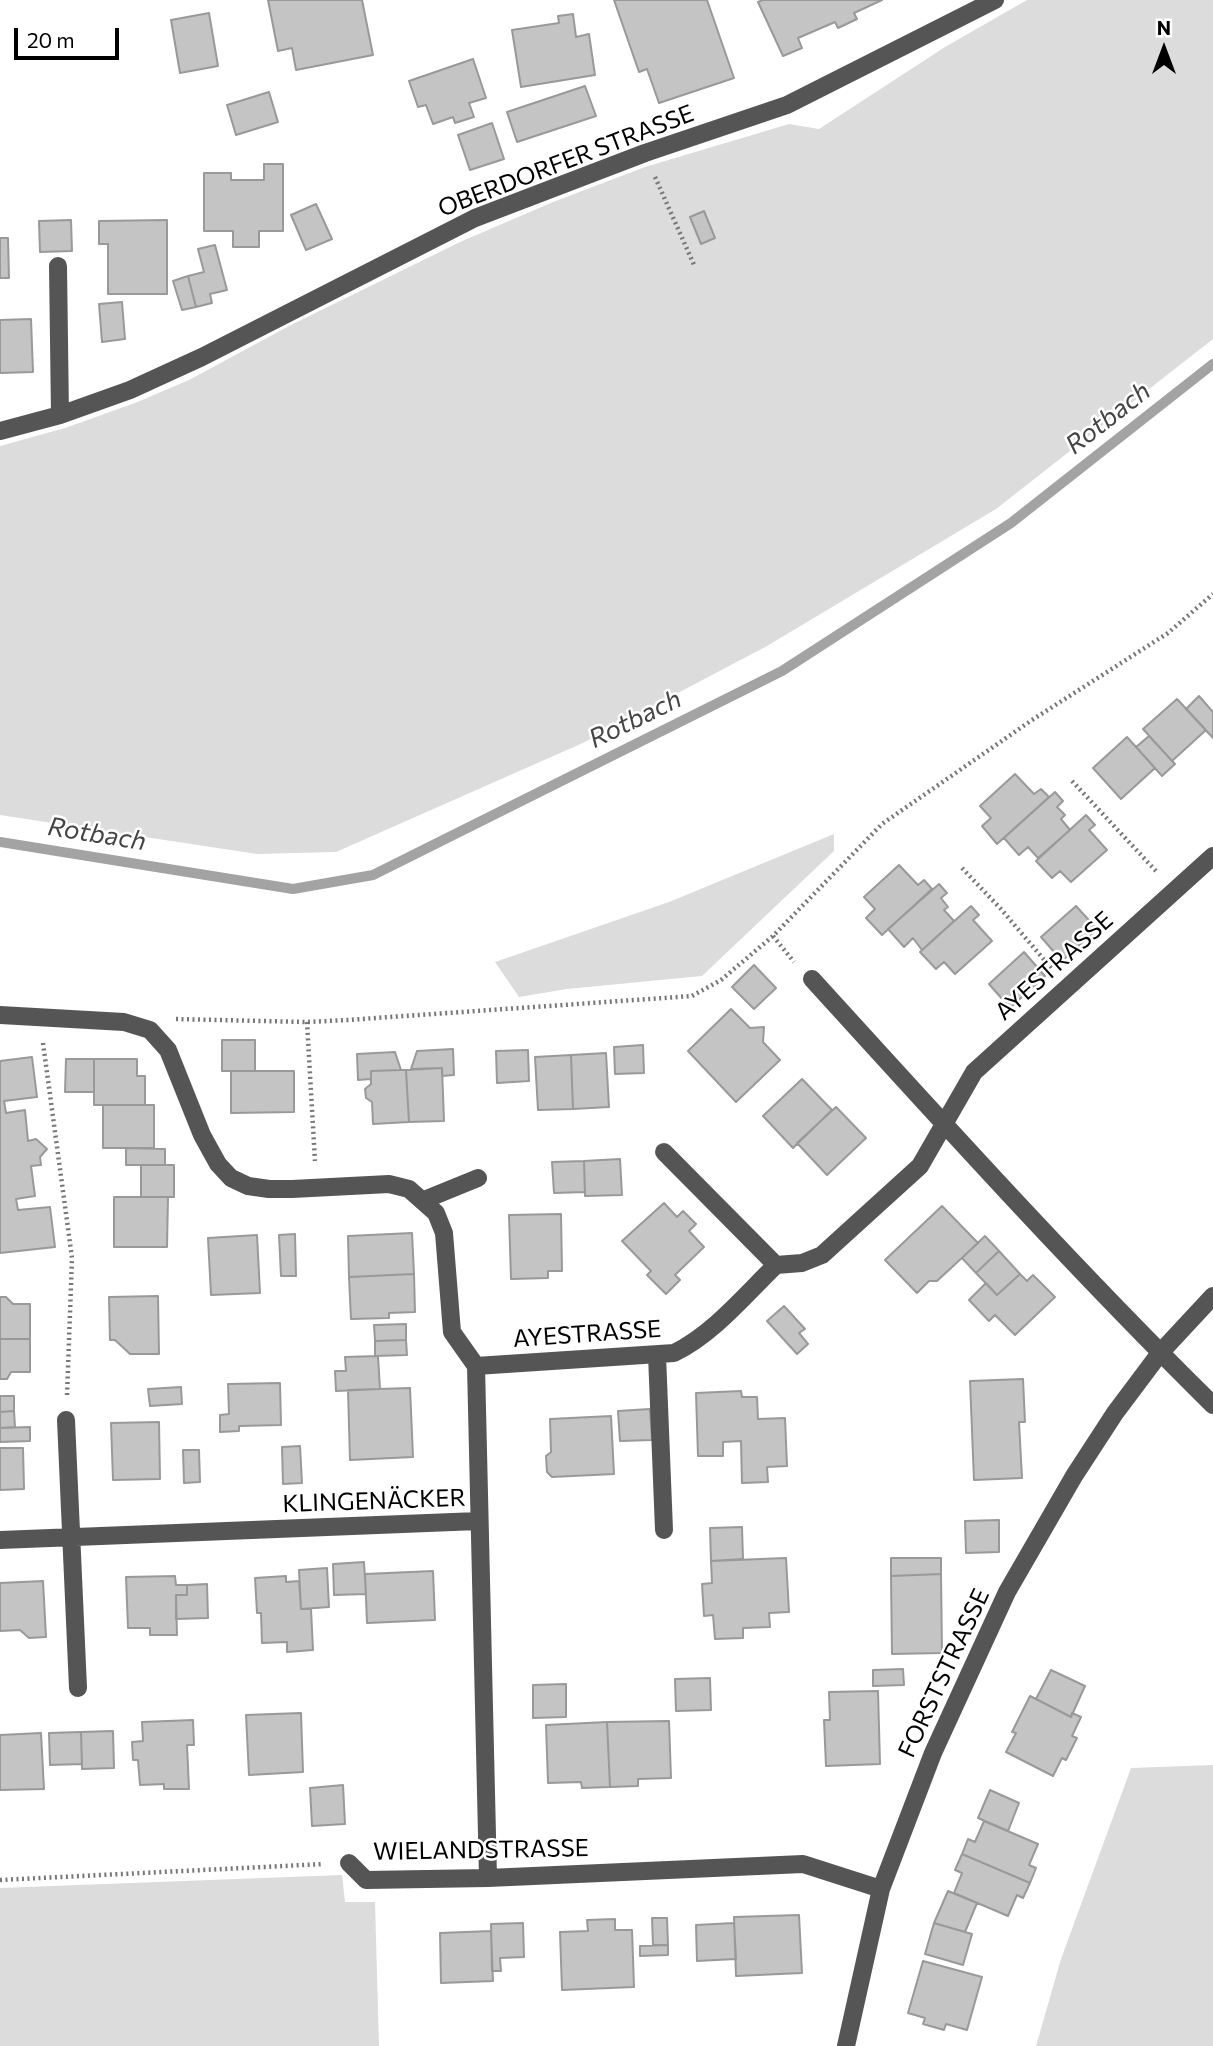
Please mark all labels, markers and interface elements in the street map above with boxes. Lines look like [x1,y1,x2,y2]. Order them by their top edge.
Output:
scale bar [18,14,122,58]
north arrow [1129,14,1199,84]
text: N [1157,16,1171,39]
text: 20 m [27,27,75,52]
street label: OBERDORFER STRASSE [434,99,698,223]
water label: Rotbach [1059,375,1157,461]
water label: Rotbach [584,683,686,755]
water label: Rotbach [46,811,148,857]
street label: AYESTRASSE [989,906,1119,1026]
street label: AYESTRASSE [512,1314,662,1354]
street label: KLINGENÄCKER [282,1483,466,1519]
street label: FORSTSTRASSE [892,1584,996,1762]
street label: WIELANDSTRASSE [373,1834,589,1866]

